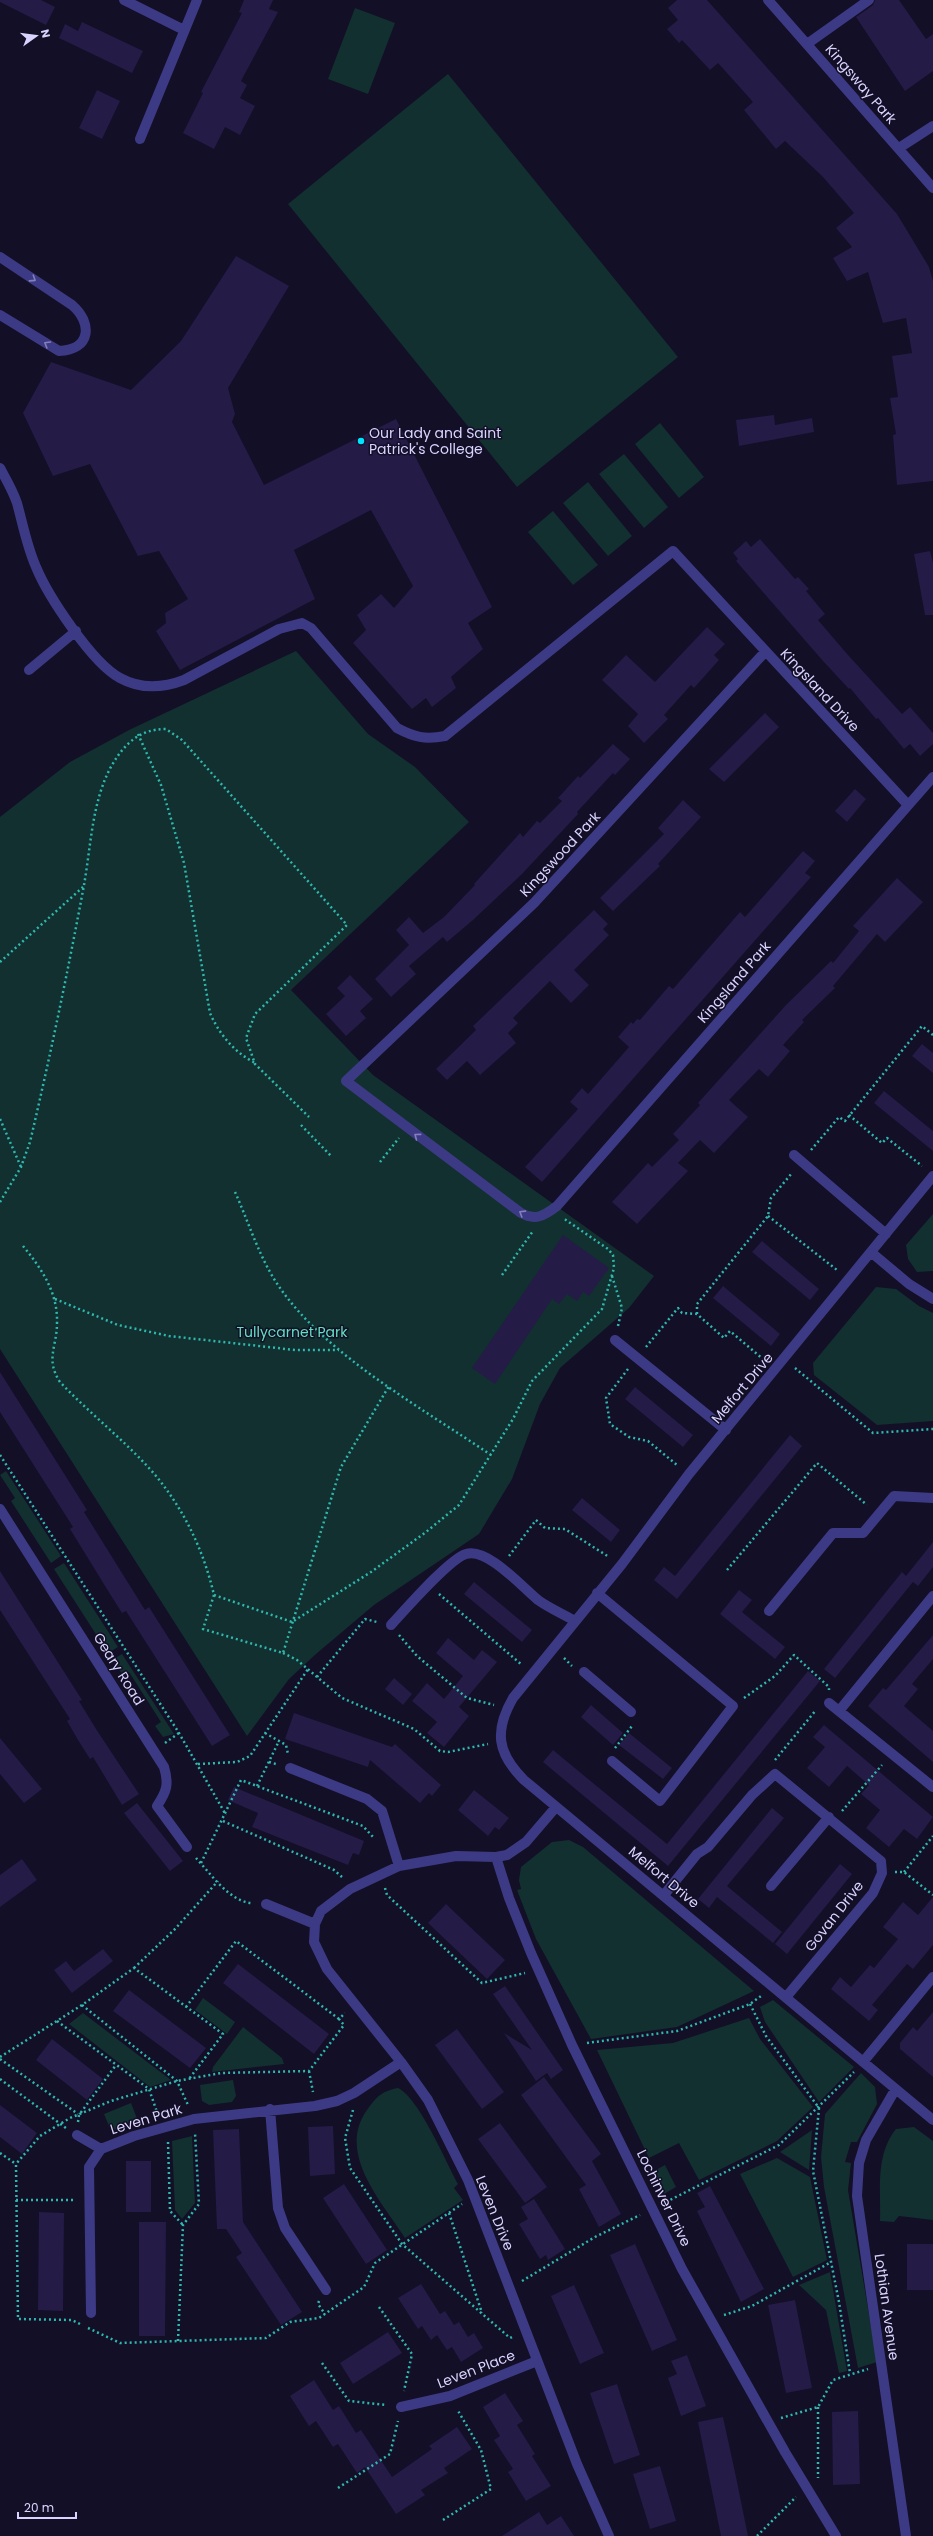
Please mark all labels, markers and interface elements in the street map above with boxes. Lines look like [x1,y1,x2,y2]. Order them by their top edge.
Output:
north arrow [16,16,56,56]
text: N [37,28,54,40]
street label: Kingsway Park [821,40,902,129]
one-way arrow [29,274,36,282]
one-way arrow [44,342,51,349]
place label: Our Lady and Saint Patrick's College [369,423,501,459]
marker: Our Lady and Saint Patrick's College [356,436,366,446]
street label: Kingsland Drive [776,644,864,736]
street label: Kingswood Park [515,806,605,901]
street label: Kingsland Park [693,936,776,1027]
one-way arrow [415,1134,422,1141]
one-way arrow [519,1210,526,1218]
park label: Tullycarnet Park [237,1322,348,1342]
street label: Melfort Drive [706,1348,778,1428]
street label: Geary Road [89,1629,149,1709]
street label: Melfort Drive [624,1841,704,1913]
street label: Govan Drive [800,1876,868,1956]
street label: Leven Park [108,2098,185,2139]
street label: Lochinver Drive [632,2146,696,2250]
street label: Leven Drive [471,2173,519,2254]
street label: Lothian Avenue [870,2253,904,2362]
street label: Leven Place [434,2345,518,2393]
scale bar [18,2494,76,2520]
text: 20 m [24,2499,54,2516]

